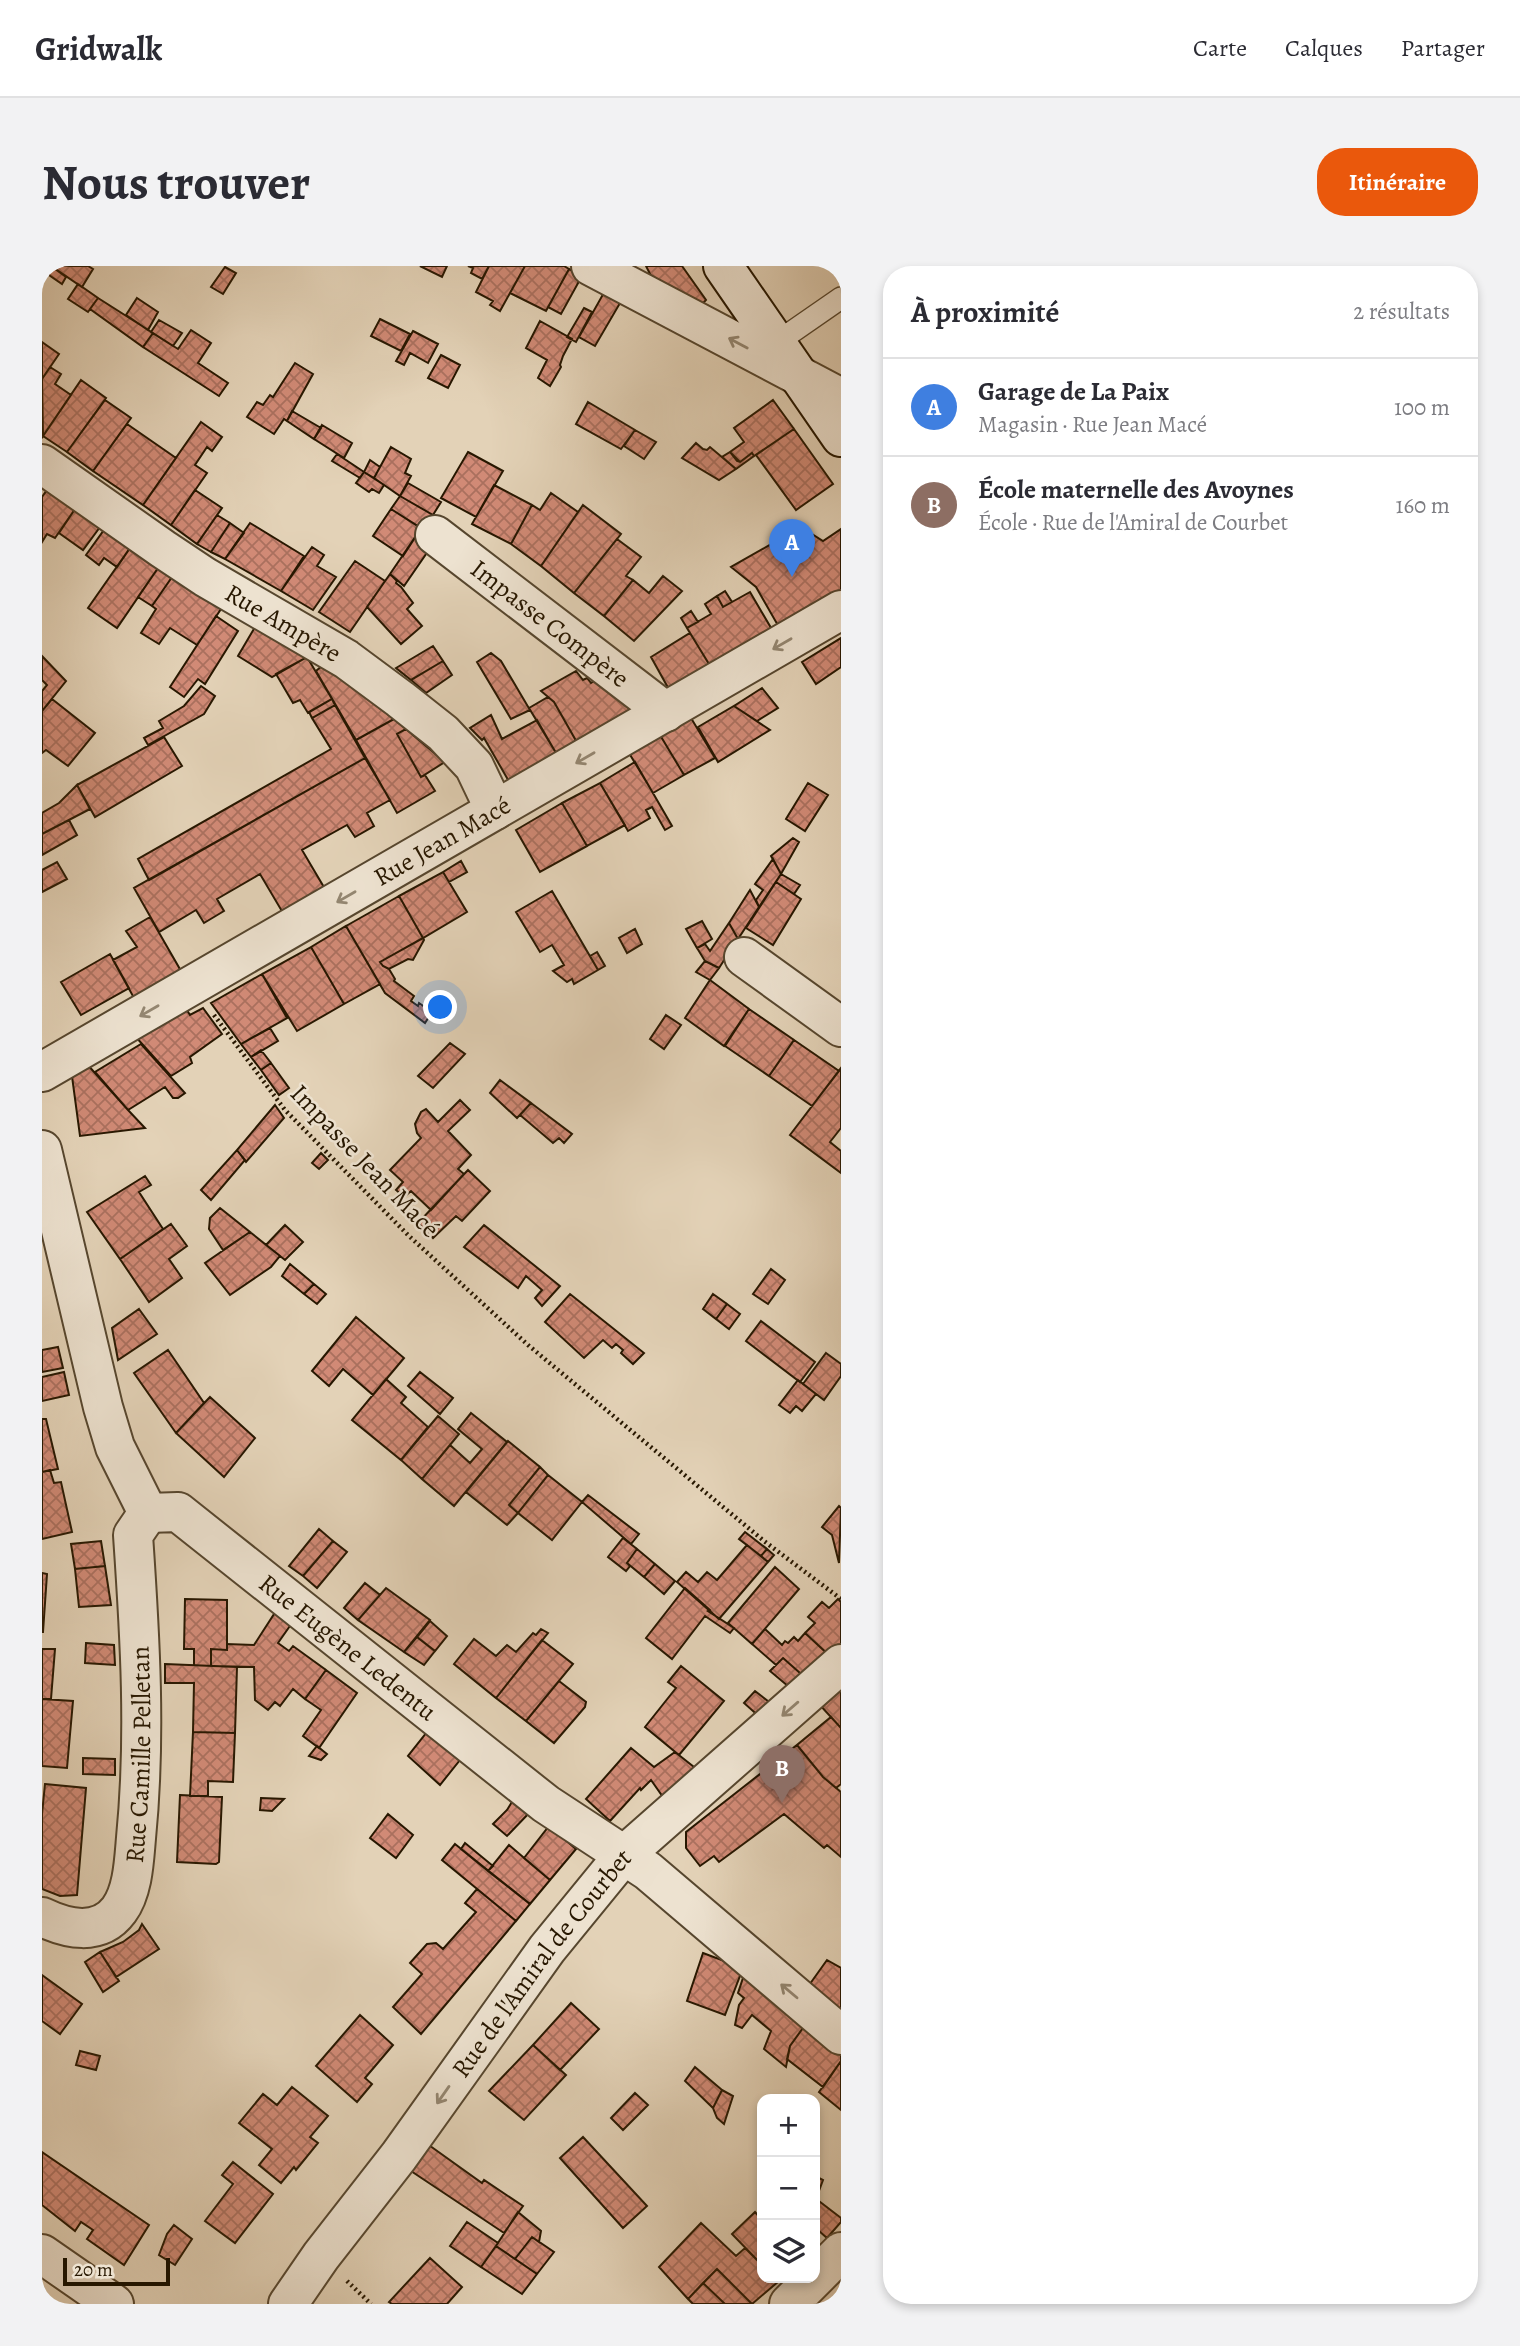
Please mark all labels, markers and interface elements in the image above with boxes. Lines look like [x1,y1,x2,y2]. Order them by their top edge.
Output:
text: Gridwalk [35,26,162,71]
text: Carte [1193,32,1247,64]
text: Calques [1285,32,1363,64]
text: Partager [1401,32,1485,64]
button: Itinéraire [1317,148,1478,216]
text: Nous trouver [42,149,310,216]
text: À proximité [911,292,1059,332]
text: 2 résultats [1353,296,1450,327]
one-way arrow [728,336,749,349]
text: Garage de La Paix [978,374,1169,409]
text: A [927,392,941,423]
text: 100 m [1394,392,1450,423]
text: Magasin · Rue Jean Macé [978,409,1207,440]
text: École maternelle des Avoynes [978,472,1294,507]
text: B [927,490,941,521]
text: 160 m [1396,490,1450,521]
text: École · Rue de l'Amiral de Courbet [978,507,1288,538]
pin: A [769,519,815,577]
street label: Impasse Compère [463,551,637,695]
street label: Rue Ampère [219,575,348,670]
one-way arrow [772,638,792,652]
one-way arrow [575,752,595,766]
street label: Rue Jean Macé [367,787,517,894]
one-way arrow [336,890,356,904]
your location [423,990,457,1024]
one-way arrow [139,1004,159,1018]
street label: Impasse Jean Macé [283,1077,447,1245]
street label: Rue Eugène Ledentu [252,1565,445,1729]
street label: Rue Camille Pelletan [116,1646,159,1865]
one-way arrow [781,1701,799,1717]
pin: B [759,1745,805,1803]
street label: Rue de l'Amiral de Courbet [443,1839,639,2085]
one-way arrow [780,1983,798,1999]
one-way arrow [436,2085,450,2104]
map controls [757,2094,820,2283]
button: + [757,2094,820,2157]
button: − [757,2157,820,2220]
button: layers [757,2220,820,2283]
scale bar [63,2255,170,2287]
text: 20 m [74,2257,113,2283]

